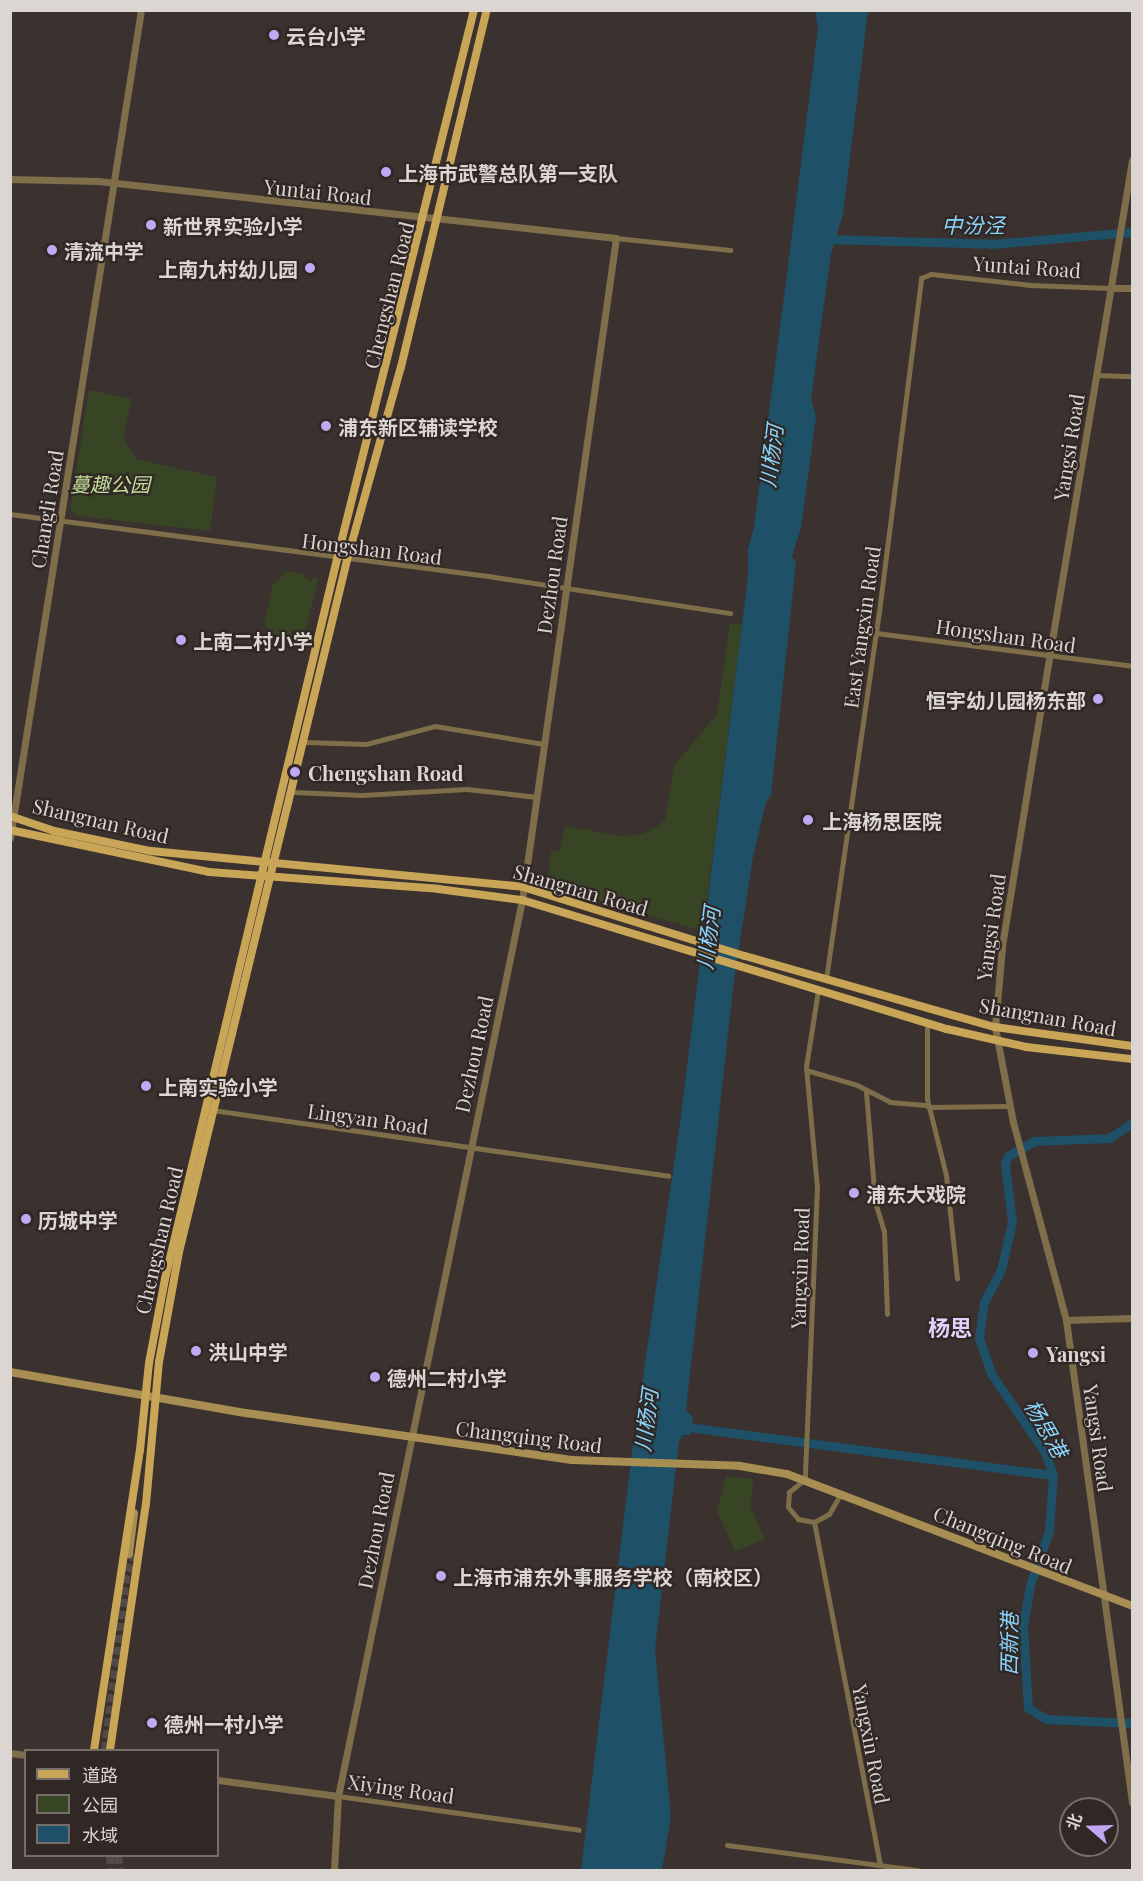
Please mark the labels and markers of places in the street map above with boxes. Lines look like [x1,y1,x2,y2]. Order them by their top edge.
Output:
place label: 云台小学 [286,23,366,47]
marker: 云台小学 [267,28,281,42]
place label: 上海市武警总队第一支队 [398,160,618,184]
marker: 上海市武警总队第一支队 [379,165,393,179]
place label: 新世界实验小学 [163,213,303,237]
marker: 新世界实验小学 [144,218,158,232]
place label: 清流中学 [64,238,144,262]
marker: 清流中学 [45,243,59,257]
place label: 上南九村幼儿园 [158,256,298,280]
marker: 上南九村幼儿园 [303,261,317,275]
place label: 浦东新区辅读学校 [338,414,498,438]
marker: 浦东新区辅读学校 [319,419,333,433]
place label: 上南二村小学 [193,628,313,652]
marker: 上南二村小学 [174,633,188,647]
place label: 恒宇幼儿园杨东部 [926,687,1086,711]
marker: 恒宇幼儿园杨东部 [1091,692,1105,706]
place label: Chengshan Road [308,760,463,784]
marker: Chengshan Road [286,763,304,781]
place label: 上海杨思医院 [822,808,942,832]
marker: 上海杨思医院 [799,811,817,829]
place label: 上南实验小学 [158,1074,278,1098]
marker: 上南实验小学 [139,1079,153,1093]
place label: 浦东大戏院 [866,1181,966,1205]
marker: 浦东大戏院 [847,1186,861,1200]
place label: 历城中学 [38,1207,118,1231]
marker: 历城中学 [19,1212,33,1226]
place label: 洪山中学 [208,1339,288,1363]
place label: Yangsi [1046,1341,1106,1365]
marker: 洪山中学 [189,1344,203,1358]
marker: Yangsi [1024,1344,1042,1362]
place label: 德州二村小学 [387,1365,507,1389]
marker: 德州二村小学 [368,1370,382,1384]
place label: 上海市浦东外事服务学校（南校区） [453,1564,773,1588]
marker: 上海市浦东外事服务学校（南校区） [434,1569,448,1583]
place label: 德州一村小学 [164,1711,284,1735]
marker: 德州一村小学 [145,1716,159,1730]

